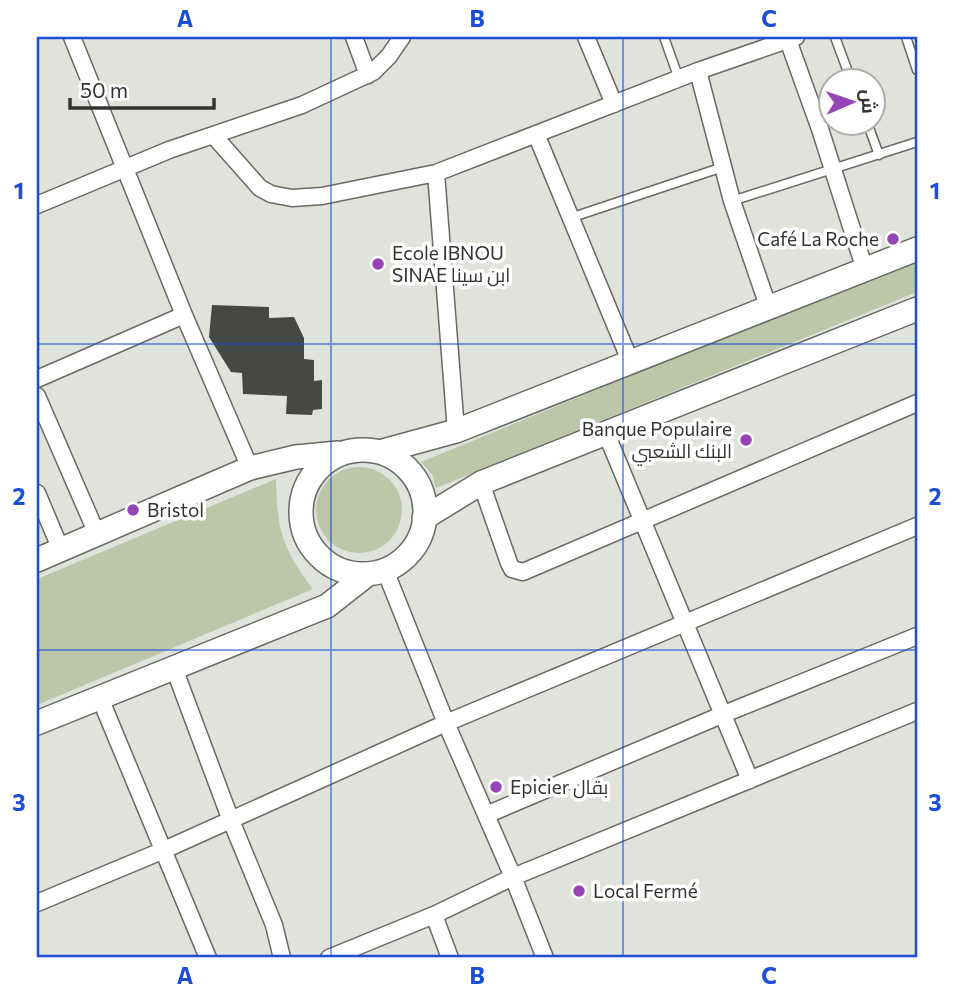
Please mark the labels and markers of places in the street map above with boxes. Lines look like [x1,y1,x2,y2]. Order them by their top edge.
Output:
place label: Café La Roche [757,227,879,250]
marker: Café La Roche [885,231,901,247]
place label: Ecole IBNOU SINAE ابن سينا [392,241,510,287]
marker: Ecole IBNOU SINAE ابن سينا [370,256,386,272]
place label: Banque Populaire البنك الشعبي [582,417,732,466]
marker: Banque Populaire البنك الشعبي [738,432,754,448]
place label: Bristol [147,498,204,521]
marker: Bristol [125,502,141,518]
place label: Epicier بقال [510,775,608,799]
marker: Epicier بقال [488,779,504,795]
place label: Local Fermé [593,879,698,902]
marker: Local Fermé [571,883,587,899]

